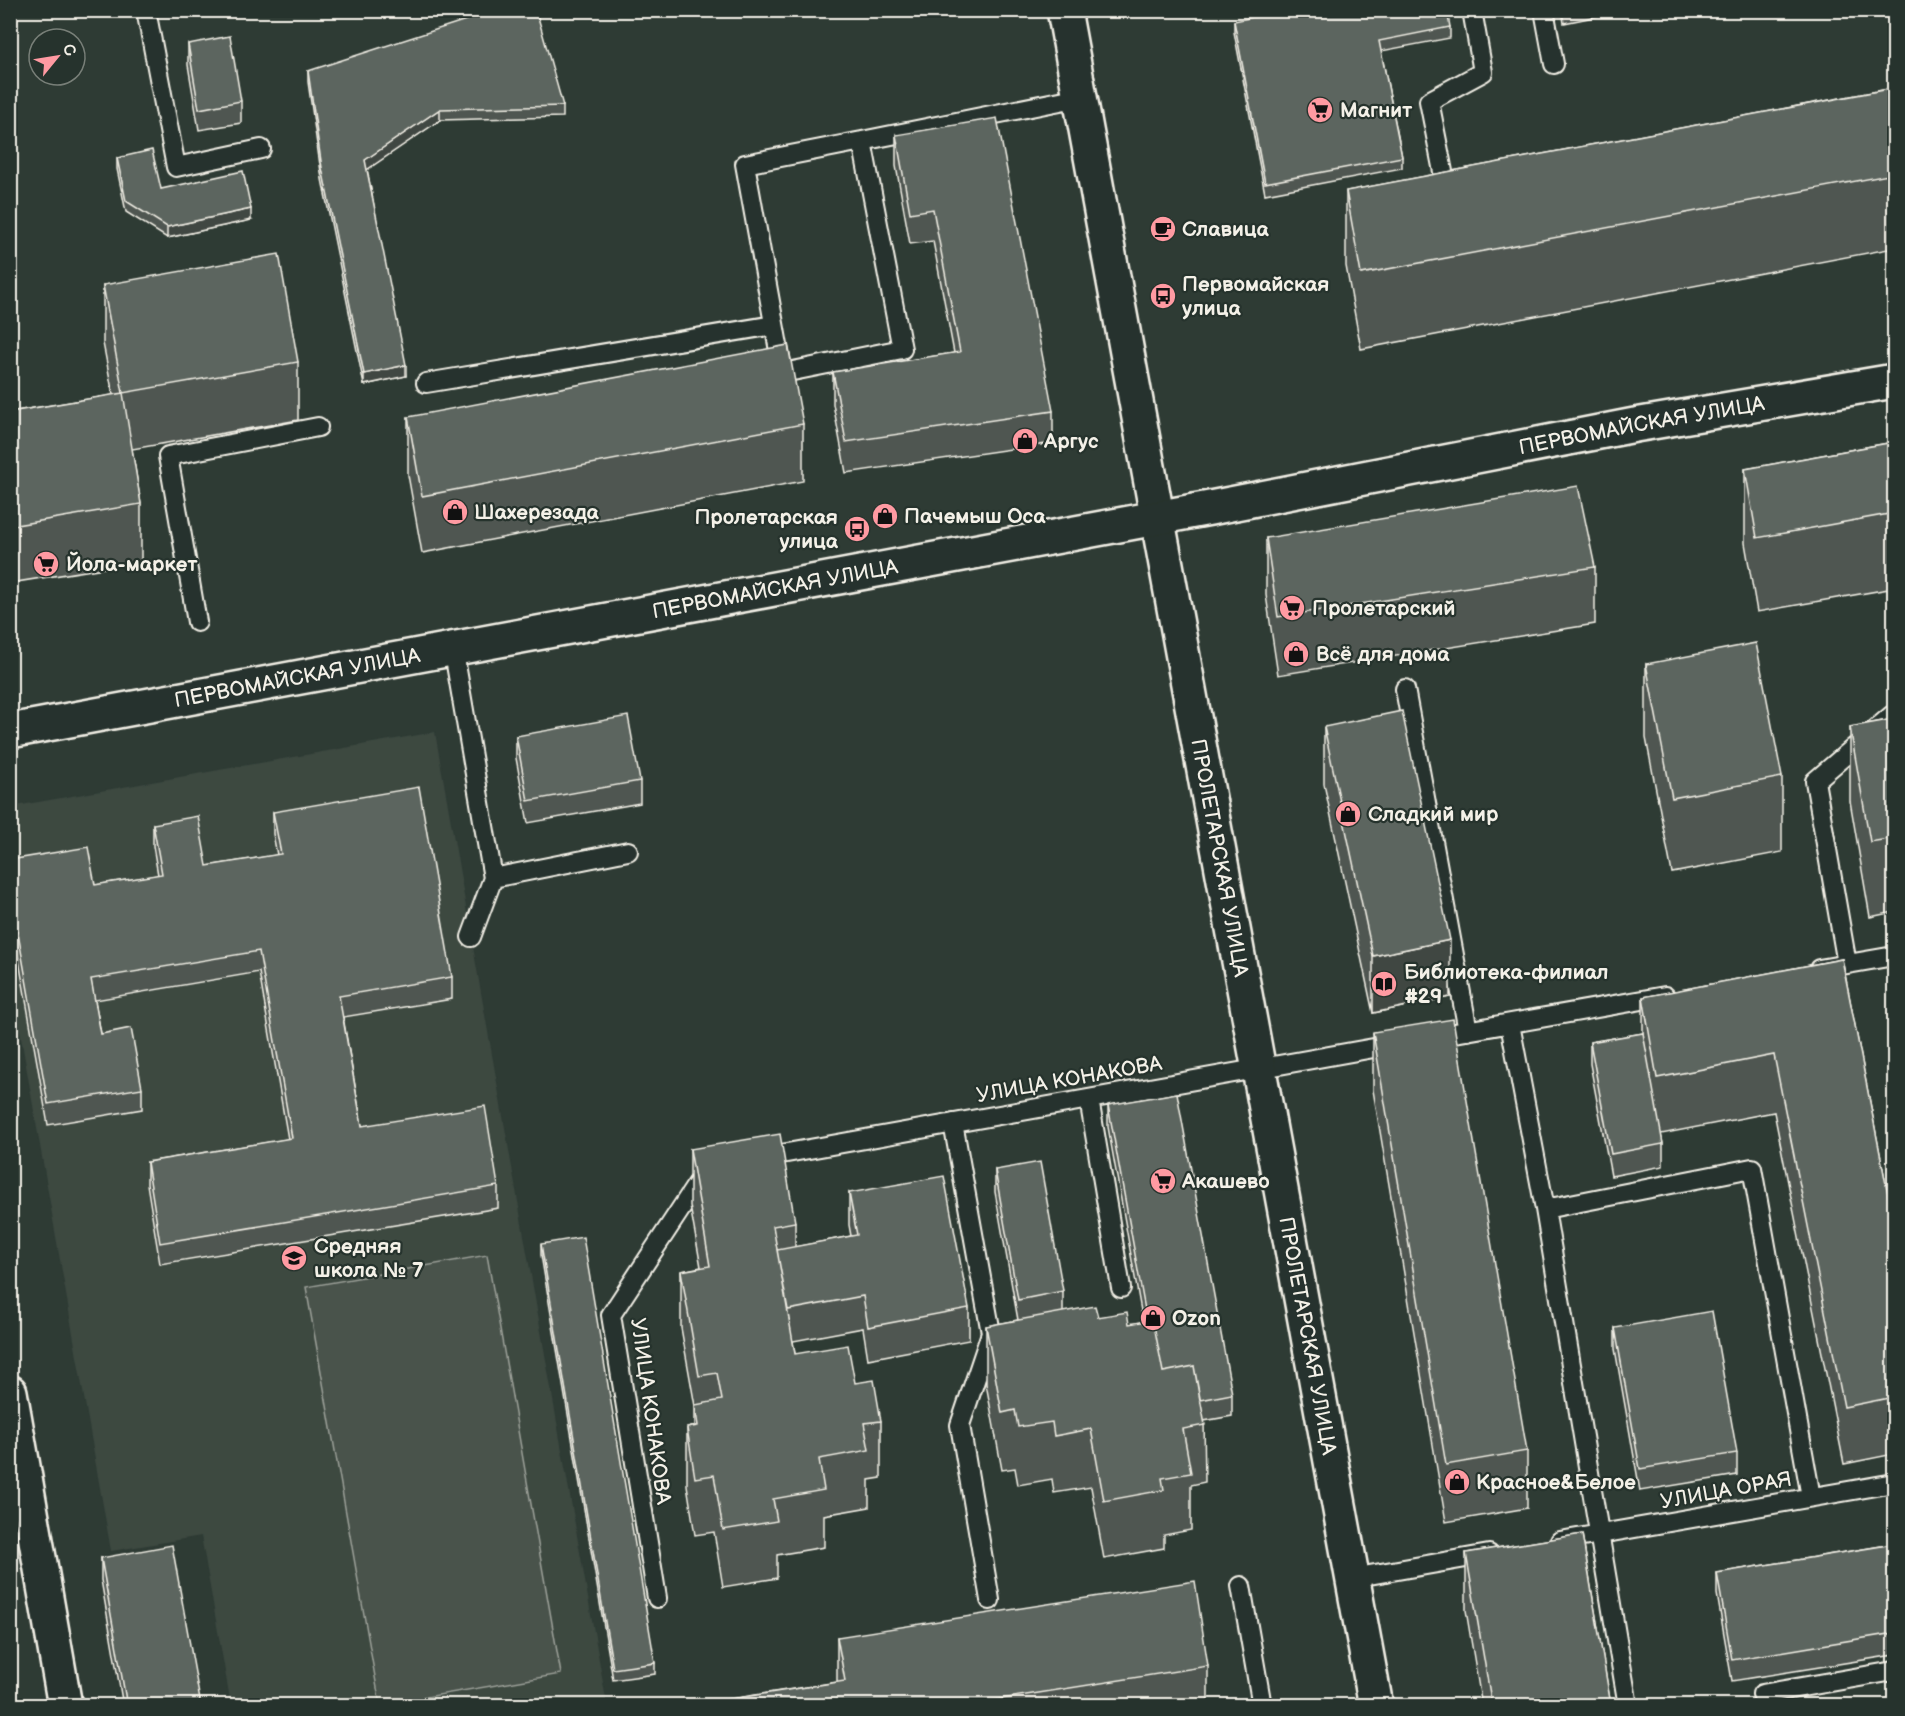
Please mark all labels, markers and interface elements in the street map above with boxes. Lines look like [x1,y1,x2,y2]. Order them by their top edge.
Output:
north arrow [27,27,87,87]
text: С [58,41,80,60]
supermarket icon: Магнит [1305,95,1335,125]
place label: Магнит [1340,98,1412,123]
cafe icon: Славица [1148,214,1178,244]
place label: Славица [1182,217,1270,242]
place label: Первомайская улица [1182,272,1329,321]
bus stop icon: Первомайская улица [1148,281,1178,311]
street label: ПЕРВОМАЙСКАЯ УЛИЦА [1517,391,1767,460]
shop icon: Аргус [1010,426,1040,456]
place label: Аргус [1043,429,1099,454]
shop icon: Шахерезада [440,497,470,527]
place label: Шахерезада [474,500,600,525]
shop icon: Пачемыш Оса [870,501,900,531]
place label: Пачемыш Оса [904,504,1046,529]
place label: Пролетарская улица [694,505,839,554]
bus stop icon: Пролетарская улица [842,514,872,544]
supermarket icon: Йола-маркет [31,549,61,579]
place label: Йола-маркет [66,551,197,577]
street label: ПЕРВОМАЙСКАЯ УЛИЦА [650,554,900,624]
supermarket icon: Пролетарский [1277,593,1307,623]
place label: Пролетарский [1312,596,1455,621]
shop icon: Всё для дома [1281,639,1311,669]
place label: Всё для дома [1316,642,1450,667]
street label: ПЕРВОМАЙСКАЯ УЛИЦА [172,643,422,713]
street label: ПРОЛЕТАРСКАЯ УЛИЦА [1185,737,1254,979]
shop icon: Сладкий мир [1333,799,1363,829]
place label: Сладкий мир [1368,802,1499,827]
place label: Библиотека-филиал #29 [1404,960,1608,1009]
library icon: Библиотека-филиал #29 [1369,969,1399,999]
street label: УЛИЦА КОНАКОВА [974,1051,1164,1108]
supermarket icon: Акашево [1148,1166,1178,1196]
place label: Акашево [1181,1169,1270,1194]
street label: ПРОЛЕТАРСКАЯ УЛИЦА [1273,1215,1342,1457]
place label: Средняя школа № 7 [314,1234,424,1283]
school or university icon: Средняя школа № 7 [279,1243,309,1273]
shop icon: Ozon [1138,1303,1168,1333]
place label: Ozon [1172,1306,1221,1331]
street label: УЛИЦА КОНАКОВА [625,1316,676,1506]
shop icon: Красное&Белое [1442,1467,1472,1497]
street label: УЛИЦА ОРАЯ [1658,1467,1794,1514]
place label: Красное&Белое [1476,1470,1636,1495]

